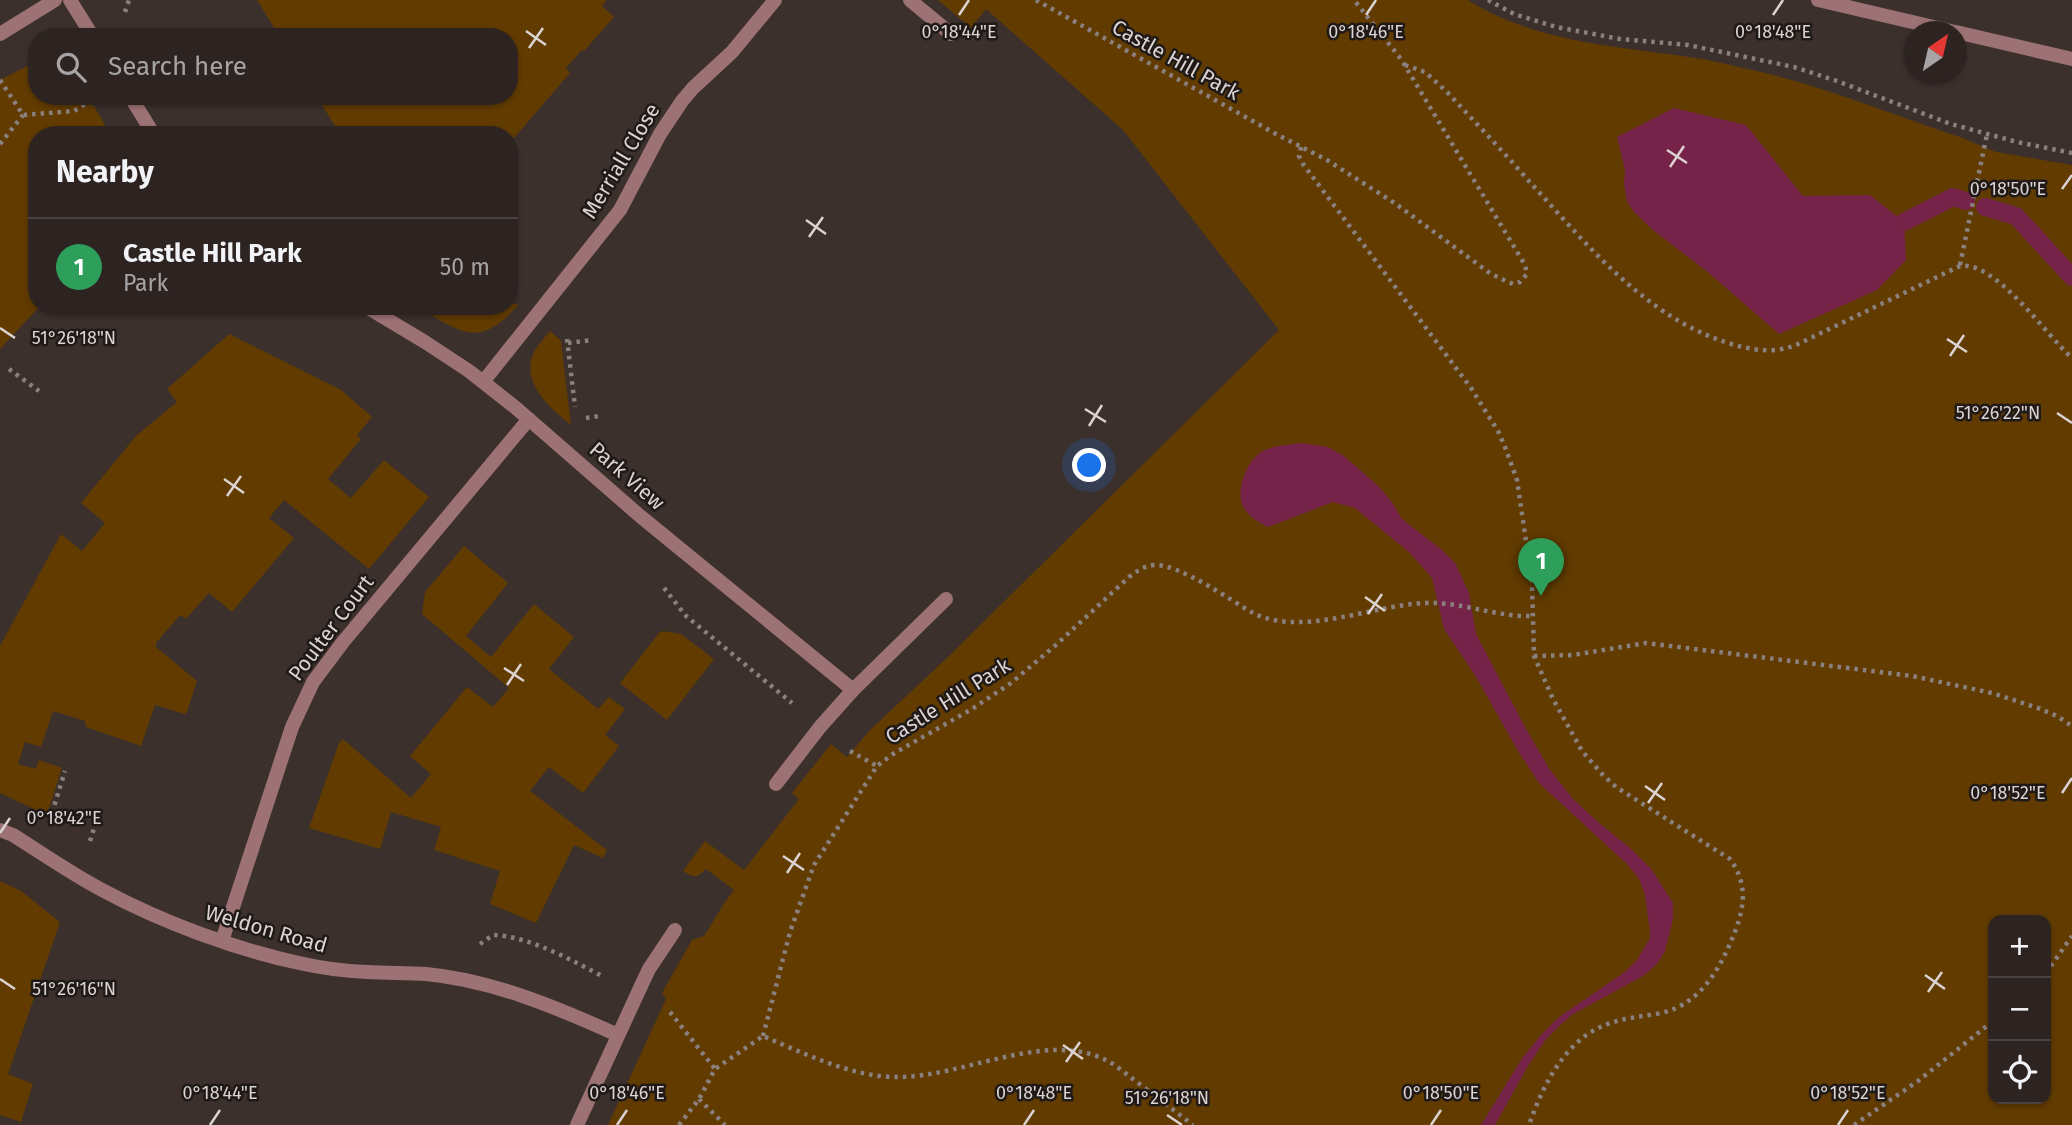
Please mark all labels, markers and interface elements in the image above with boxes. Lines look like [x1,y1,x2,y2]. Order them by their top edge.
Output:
street label: Castle Hill Park [1107,14,1245,106]
text: 0°18'44"E [921,21,997,43]
text: 0°18'46"E [1328,21,1404,43]
text: 0°18'48"E [1735,21,1811,43]
north arrow [1904,21,1967,84]
search box [28,28,518,105]
icon: search [52,48,90,86]
text: Search here [108,51,247,82]
street label: Merriall Close [576,99,666,223]
text: Nearby [56,154,154,190]
text: 0°18'50"E [1970,178,2046,200]
text: Castle Hill Park [123,238,302,269]
text: 1 [74,253,84,281]
text: 50 m [440,253,490,281]
text: Park [123,269,168,297]
text: 51°26'18"N [32,327,116,349]
text: 51°26'22"N [1956,402,2040,424]
street label: Park View [584,436,670,516]
your location [1072,448,1106,482]
pin: 1 [1518,538,1564,596]
street label: Poulter Court [283,569,380,686]
street label: Castle Hill Park [881,652,1015,750]
text: 0°18'52"E [1970,782,2046,804]
text: 0°18'42"E [26,807,102,829]
street label: Weldon Road [202,899,330,959]
map controls [1988,915,2051,1104]
button: + [1988,915,2051,978]
text: 51°26'16"N [32,978,116,1000]
button: − [1988,978,2051,1041]
button: locate [1988,1041,2051,1104]
text: 0°18'44"E [182,1082,258,1104]
text: 0°18'46"E [589,1082,665,1104]
text: 0°18'48"E [996,1082,1072,1104]
text: 0°18'50"E [1403,1082,1479,1104]
text: 0°18'52"E [1810,1082,1886,1104]
text: 51°26'18"N [1125,1087,1209,1109]

